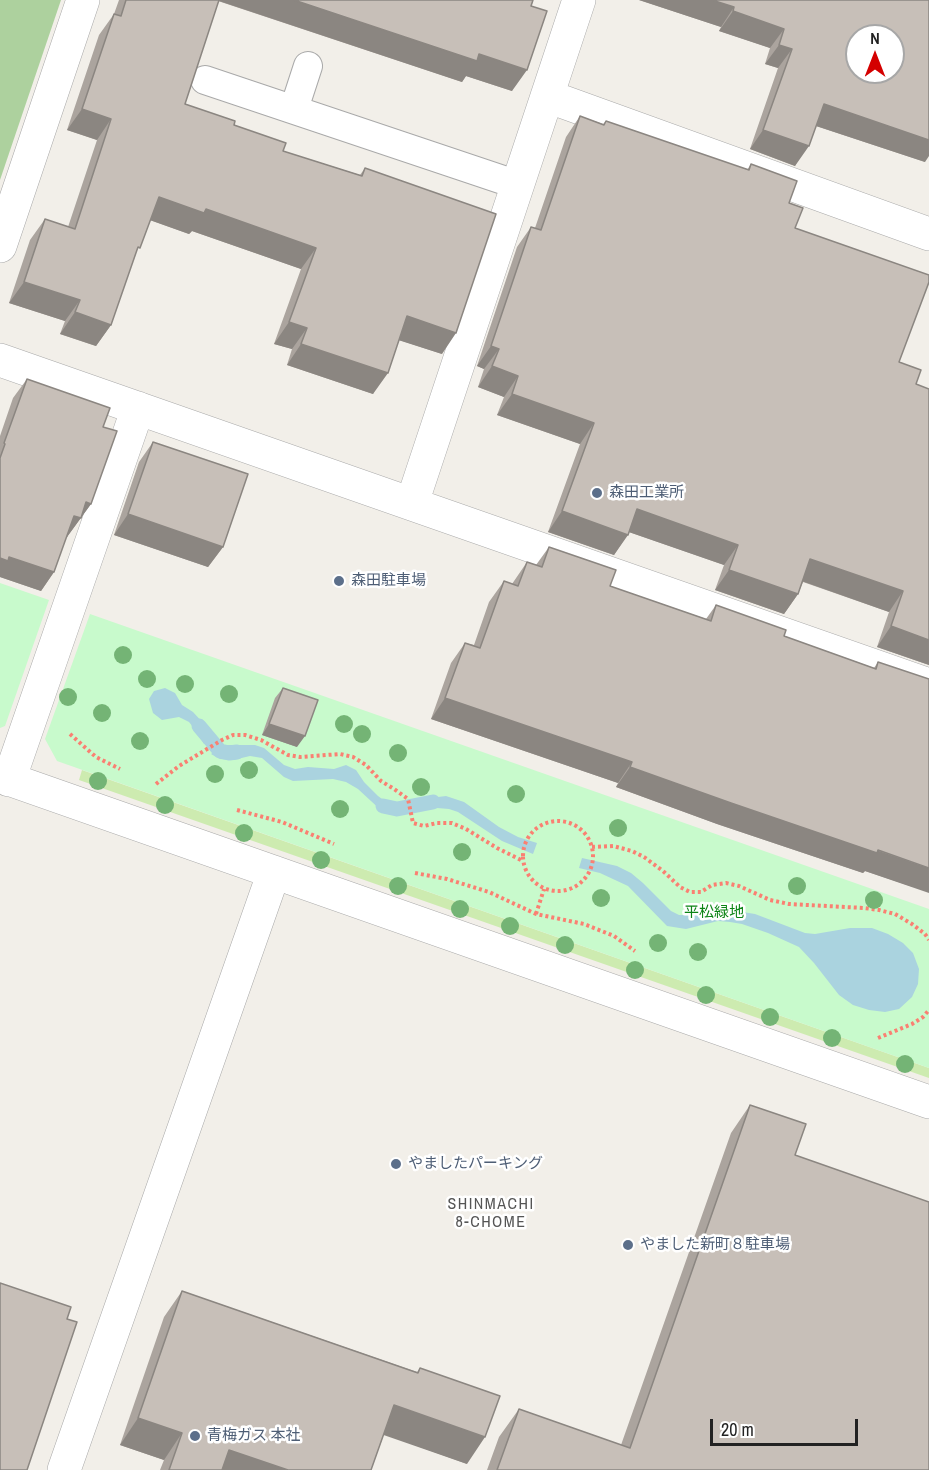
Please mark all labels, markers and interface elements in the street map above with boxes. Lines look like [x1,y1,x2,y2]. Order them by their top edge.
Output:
north arrow [845,24,905,84]
text: N [870,27,880,49]
place label: 森田工業所 [609,484,684,502]
marker: 森田工業所 [590,486,604,500]
place label: 森田駐車場 [351,572,426,590]
marker: 森田駐車場 [332,574,346,588]
park label: 平松緑地 [684,904,744,922]
place label: やましたパーキング [408,1155,543,1173]
marker: やましたパーキング [389,1157,403,1171]
district label: SHINMACHI 8-CHOME [447,1195,535,1233]
place label: やました新町８駐車場 [640,1236,790,1254]
marker: やました新町８駐車場 [621,1238,635,1252]
scale bar [713,1407,862,1445]
text: 20 m [721,1417,754,1442]
place label: 青梅ガス 本社 [207,1427,300,1445]
marker: 青梅ガス 本社 [188,1429,202,1443]

